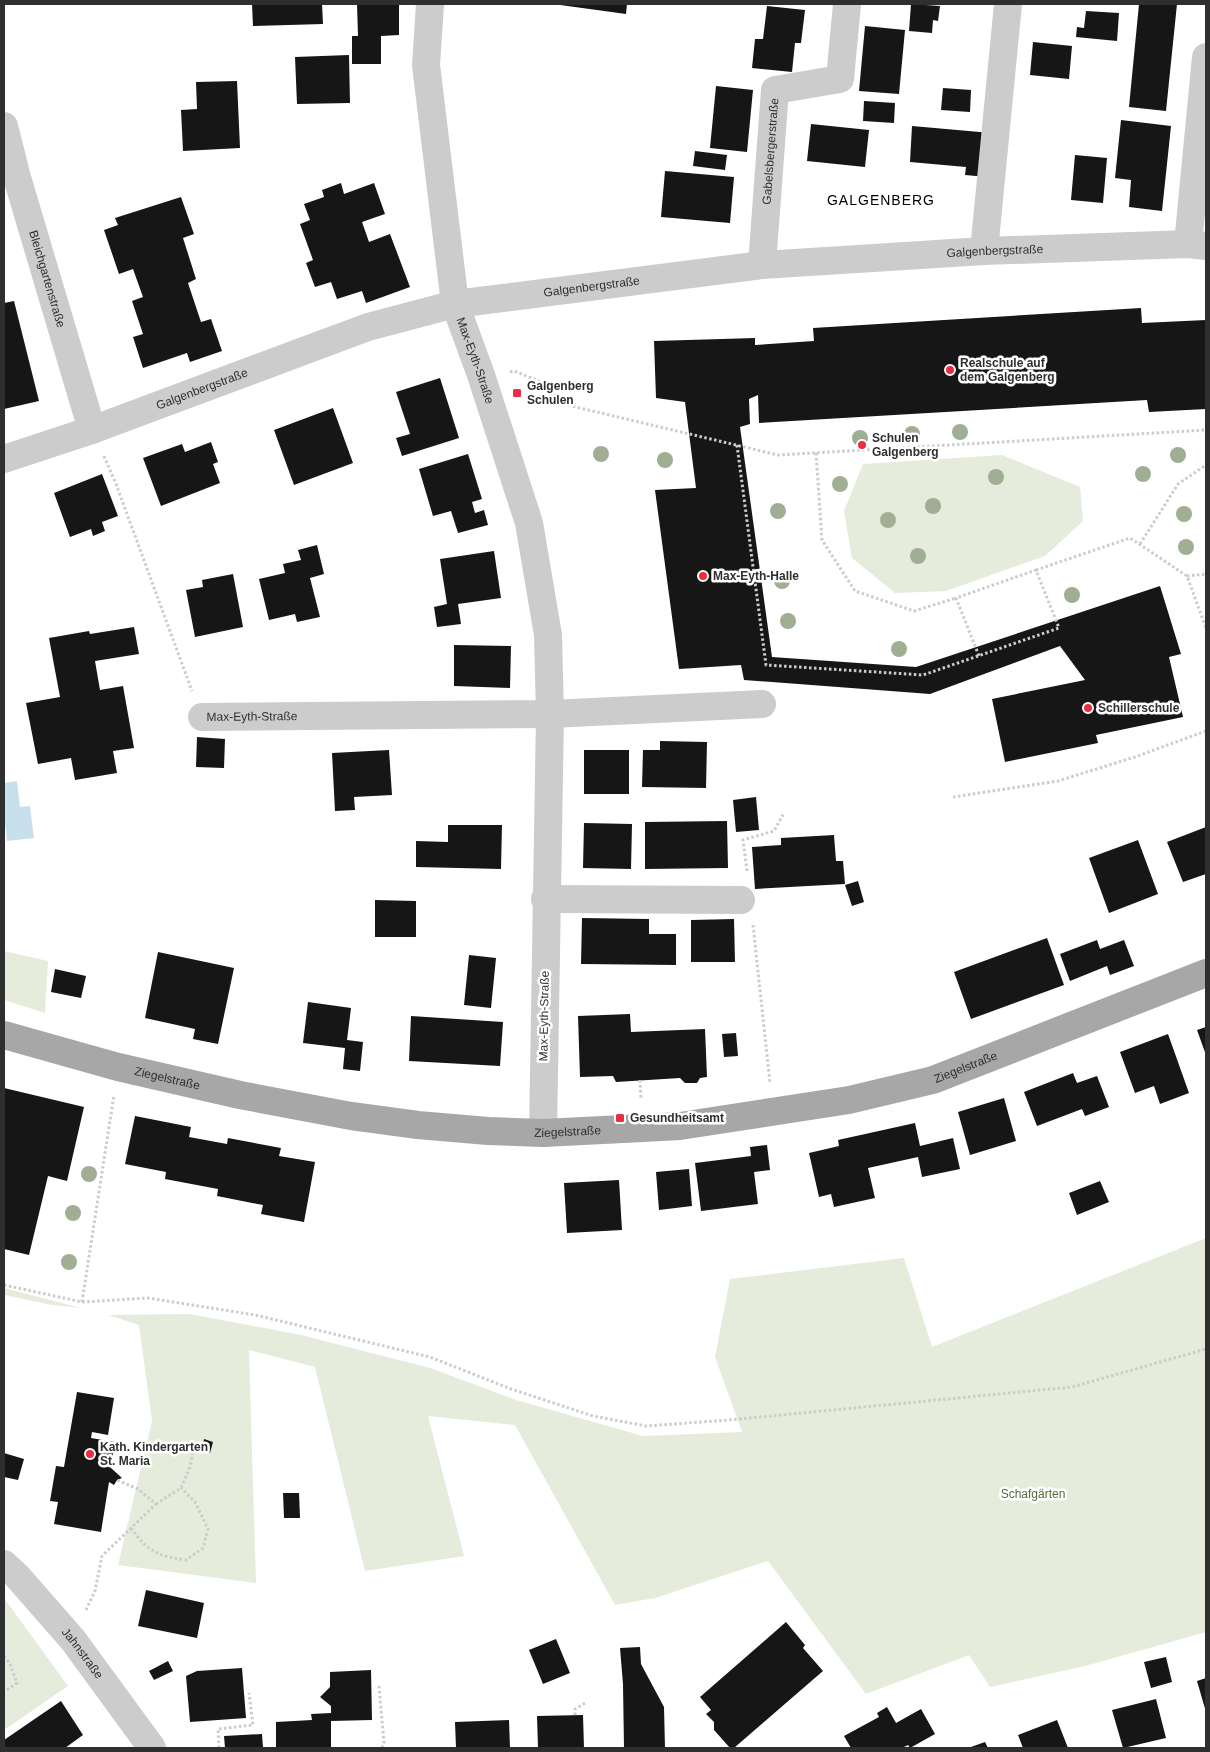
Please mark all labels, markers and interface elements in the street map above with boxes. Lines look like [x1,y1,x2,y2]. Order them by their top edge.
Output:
street label: Gabelsbergerstraße [760,97,781,205]
district label: GALGENBERG [827,192,935,208]
street label: Bleichgartenstraße [26,229,68,330]
street label: Galgenbergstraße [946,242,1044,260]
street label: Galgenbergstraße [543,274,641,300]
street label: Max-Eyth-Straße [453,315,497,406]
place label: Realschule auf dem Galgenberg [960,356,1055,384]
marker: Realschule auf dem Galgenberg [944,364,956,376]
street label: Galgenbergstraße [154,365,250,412]
place label: Galgenberg Schulen [527,379,594,407]
marker: Galgenberg Schulen [511,387,523,399]
place label: Schulen Galgenberg [872,431,939,459]
marker: Schulen Galgenberg [856,439,868,451]
place label: Max-Eyth-Halle [713,569,799,583]
marker: Max-Eyth-Halle [697,570,709,582]
place label: Schillerschule [1098,701,1180,715]
marker: Schillerschule [1082,702,1094,714]
street label: Max-Eyth-Straße [207,709,298,724]
street label: Max-Eyth-Straße [536,970,552,1061]
street label: Ziegelstraße [932,1048,1000,1086]
street label: Ziegelstraße [133,1064,202,1093]
place label: Gesundheitsamt [630,1111,724,1125]
marker: Gesundheitsamt [614,1112,626,1124]
street label: Ziegelstraße [534,1123,602,1140]
place label: Kath. Kindergarten St. Maria [100,1440,208,1468]
marker: Kath. Kindergarten St. Maria [84,1448,96,1460]
park label: Schafgärten [1001,1487,1065,1501]
street label: Jahnstraße [59,1625,106,1682]

